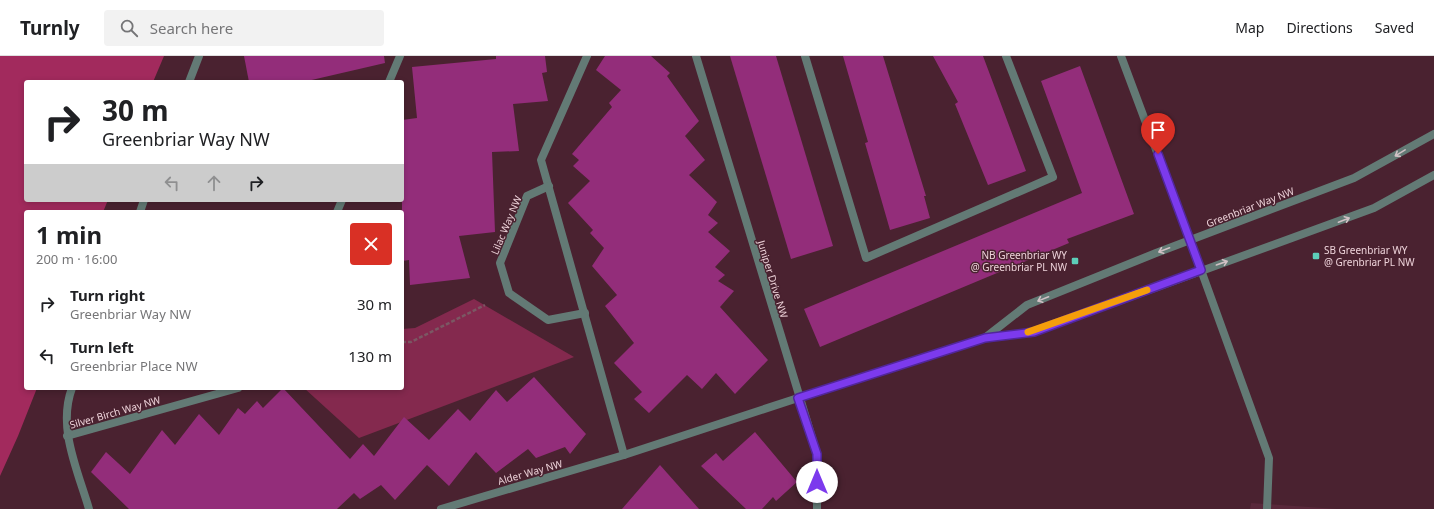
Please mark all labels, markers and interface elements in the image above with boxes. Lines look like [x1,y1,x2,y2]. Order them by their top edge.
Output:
search box [104,10,384,46]
text: Turnly [20,15,80,41]
icon: search [118,17,140,39]
text: Search here [150,18,233,38]
text: Map [1235,18,1264,37]
text: Directions [1286,18,1353,37]
text: Saved [1375,18,1414,37]
text: 30 m [102,91,169,129]
icon: right [36,96,88,148]
pin [1141,113,1175,154]
icon: arrive [1147,119,1169,141]
text: Greenbriar Way NW [102,127,270,151]
one-way arrow [1394,150,1406,158]
icon: left [161,172,183,194]
icon: ahead [203,172,225,194]
icon: right [245,172,267,194]
street label: Greenbriar Way NW [1204,184,1297,230]
street label: Lilac Way NW [487,193,525,257]
one-way arrow [1338,215,1350,223]
text: 1 min [36,218,102,251]
button: close [350,223,392,265]
street label: Juniper Drive NW [754,238,792,320]
place label: SB Greenbriar WY @ Grenbriar PL NW [1324,243,1415,269]
one-way arrow [1158,247,1170,255]
place label: NB Greenbriar WY @ Greenbriar PL NW [971,248,1068,274]
text: 200 m · 16:00 [36,250,117,268]
marker: SB Greenbriar WY @ Grenbriar PL NW [1311,251,1321,261]
marker: NB Greenbriar WY @ Greenbriar PL NW [1070,256,1080,266]
one-way arrow [1215,259,1228,266]
text: Turn right [70,285,145,305]
icon: right [36,293,58,315]
text: 30 m [357,294,392,314]
one-way arrow [1038,295,1050,303]
text: Greenbriar Way NW [70,305,191,323]
text: Turn left [70,337,134,357]
icon: left [36,345,58,367]
text: 130 m [348,346,392,366]
text: Greenbriar Place NW [70,357,197,375]
street label: Silver Birch Way NW [68,392,163,432]
street label: Alder Way NW [496,456,565,488]
position arrow [796,461,838,503]

